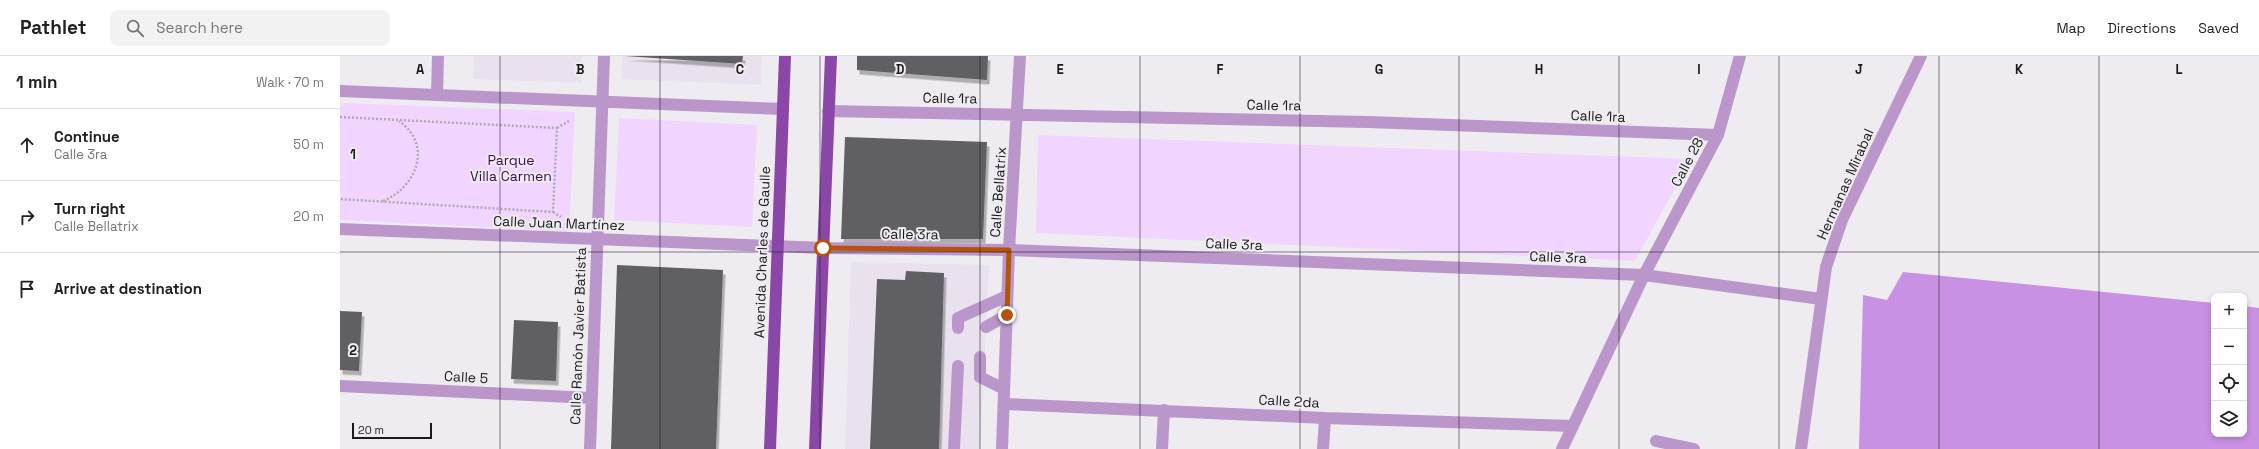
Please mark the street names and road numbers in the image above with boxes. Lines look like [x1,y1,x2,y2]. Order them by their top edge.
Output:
street label: Calle 1ra [922,89,978,107]
street label: Calle 1ra [1246,96,1302,114]
street label: Calle 1ra [1570,106,1626,126]
street label: Hermanas Mirabal [1812,126,1878,242]
street label: Calle 28 [1667,134,1708,190]
street label: Calle Bellatrix [986,146,1010,238]
street label: Avenida Charles de Gaulle [750,166,774,338]
street label: Calle Juan Martínez [493,212,625,234]
street label: Calle 3ra [881,225,939,243]
street label: Calle 3ra [1205,234,1263,254]
street label: Calle Ramón Javier Batista [566,247,590,425]
street label: Calle 3ra [1529,247,1587,267]
street label: Calle 5 [443,367,489,387]
street label: Calle 2da [1258,390,1320,412]

